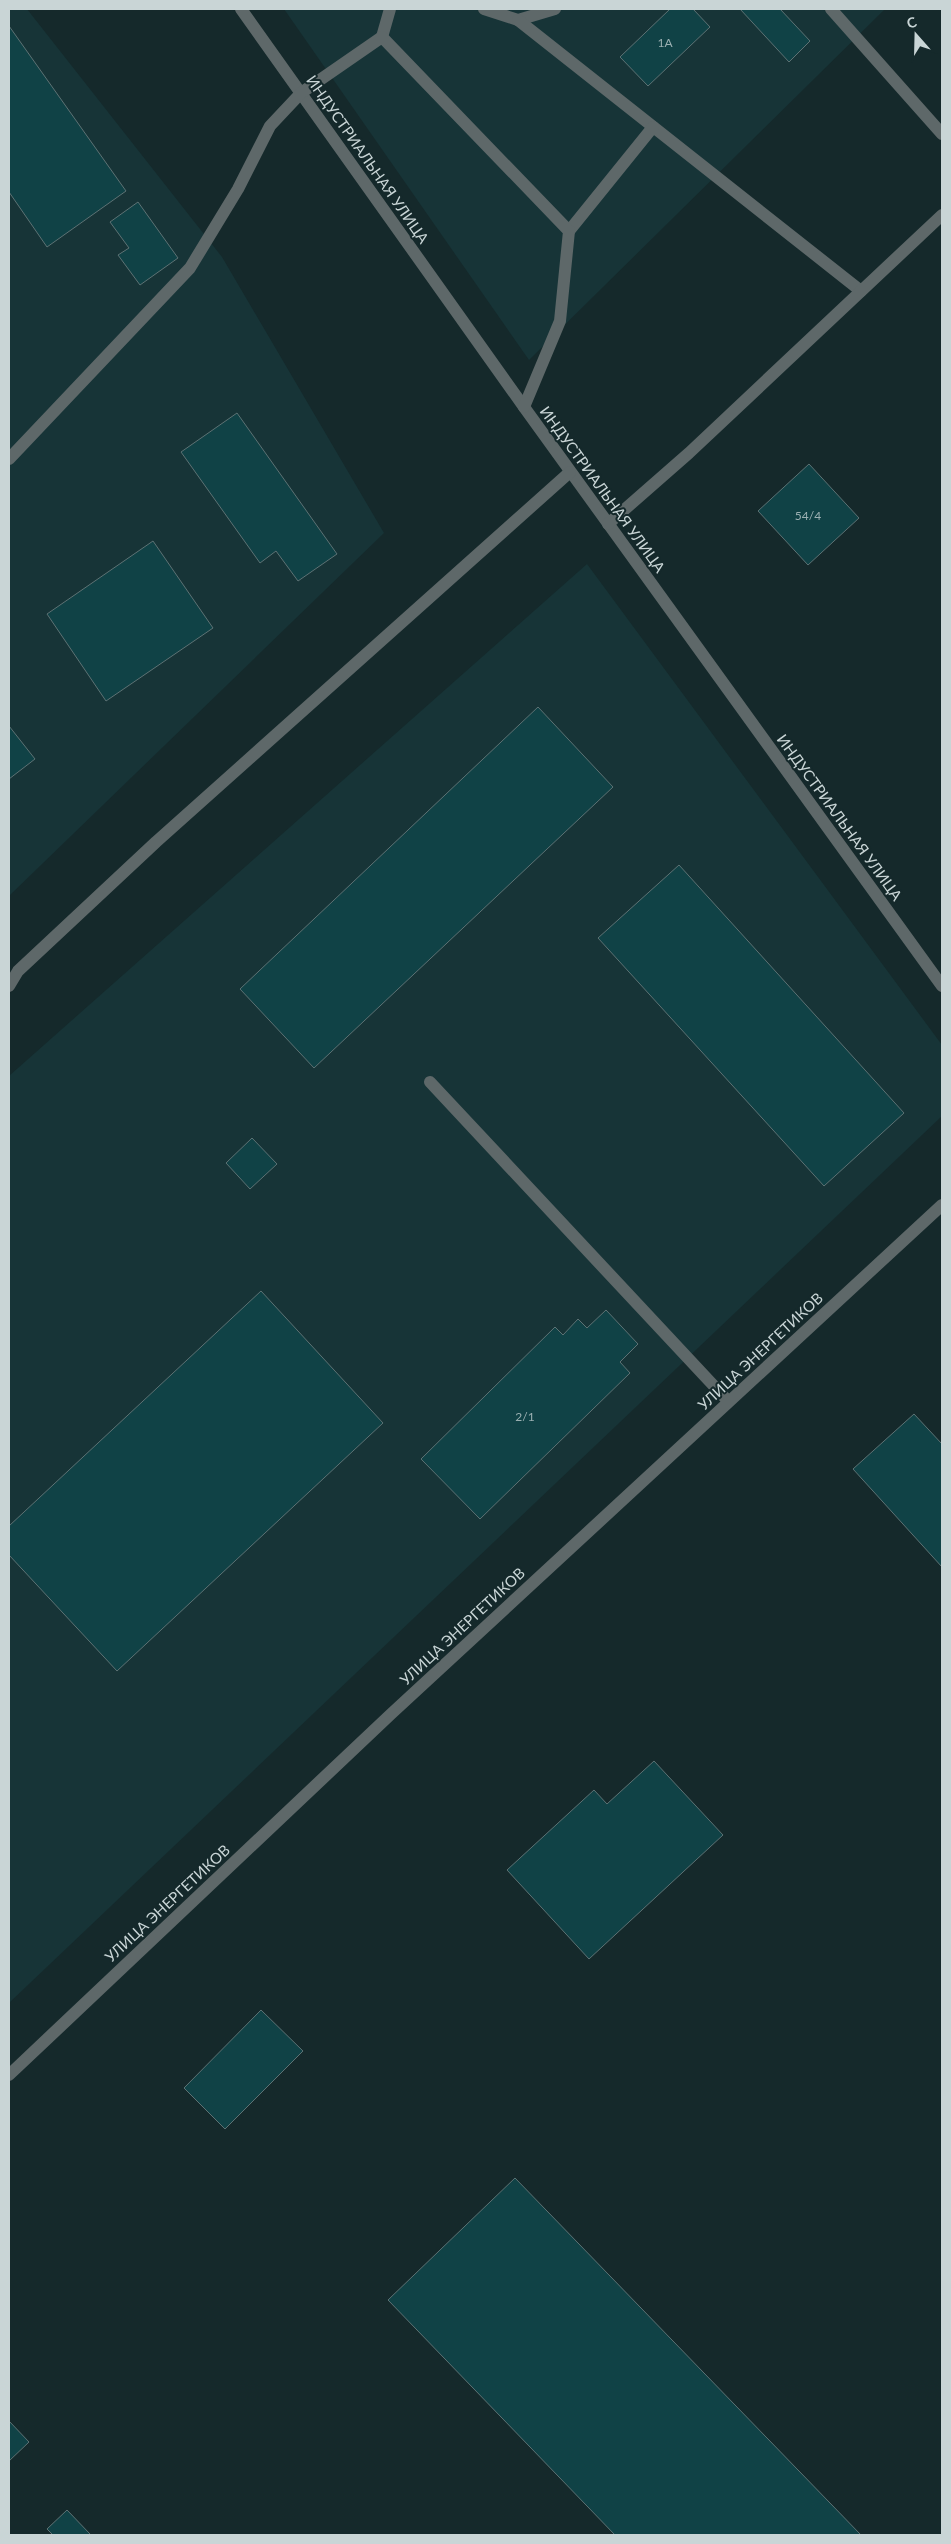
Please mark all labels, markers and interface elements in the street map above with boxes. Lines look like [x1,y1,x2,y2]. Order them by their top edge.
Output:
north arrow [891,10,941,60]
text: С [904,12,919,32]
house number: 1А [657,35,673,50]
street label: ИНДУСТРИАЛЬНАЯ УЛИЦА [303,71,434,247]
street label: ИНДУСТРИАЛЬНАЯ УЛИЦА [537,402,670,576]
house number: 54/4 [795,508,821,523]
street label: ИНДУСТРИАЛЬНАЯ УЛИЦА [774,730,907,904]
street label: УЛИЦА ЭНЕРГЕТИКОВ [694,1288,826,1414]
house number: 2/1 [515,1409,535,1424]
street label: УЛИЦА ЭНЕРГЕТИКОВ [396,1563,528,1689]
street label: УЛИЦА ЭНЕРГЕТИКОВ [101,1840,233,1966]

